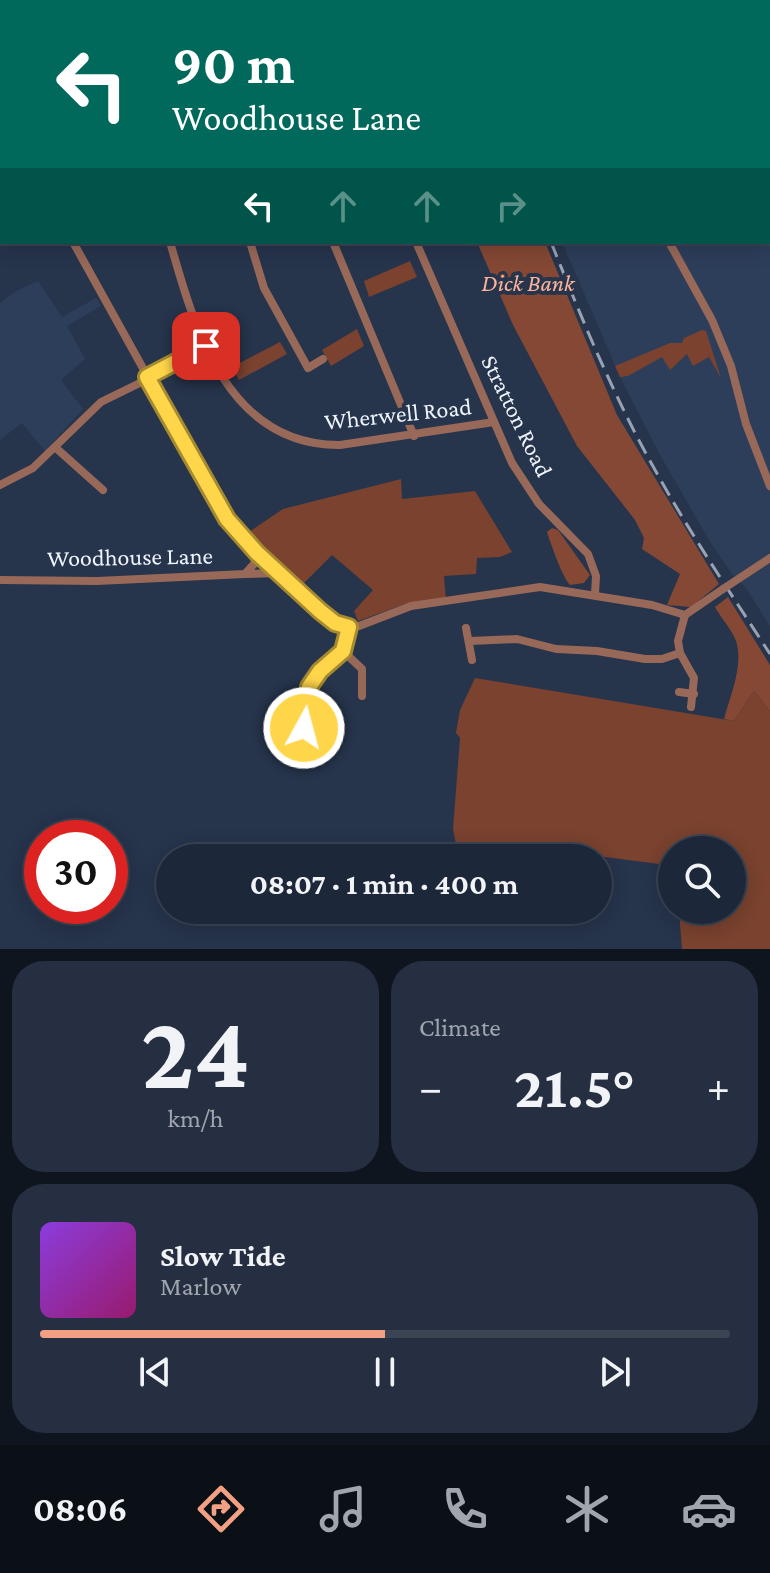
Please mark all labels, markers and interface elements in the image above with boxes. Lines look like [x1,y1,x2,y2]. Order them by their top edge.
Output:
icon: left [40,32,144,136]
text: 90 m [172,33,295,95]
text: Woodhouse Lane [172,98,421,138]
icon: left [237,184,281,228]
icon: ahead [321,184,365,228]
icon: ahead [405,184,449,228]
icon: right [489,184,533,228]
park label: Dick Bank [482,269,576,296]
pin [172,312,240,380]
icon: arrive [184,324,228,368]
street label: Stratton Road [476,351,559,481]
street label: Wherwell Road [323,392,473,435]
street label: Woodhouse Lane [47,542,213,571]
position arrow [262,686,346,770]
speed limit sign: 30 [24,820,128,924]
map controls [658,836,746,924]
button: search [658,836,746,924]
text: 08:07 · 1 min · 400 m [250,867,518,900]
text: 24 [141,994,250,1109]
text: Climate [419,1013,501,1042]
text: 21.5° [514,1053,635,1120]
text: − [419,1063,442,1111]
text: + [707,1063,730,1111]
text: km/h [167,1104,224,1133]
text: Slow Tide [160,1239,286,1272]
text: Marlow [160,1272,241,1301]
icon: previous [133,1350,177,1394]
icon: pause [363,1350,407,1394]
icon: next [593,1350,637,1394]
icon: directions [193,1481,249,1537]
icon: music [315,1481,371,1537]
icon: phone [437,1481,493,1537]
icon: climate [559,1481,615,1537]
icon: car [681,1481,737,1537]
text: 08:06 [33,1489,127,1529]

